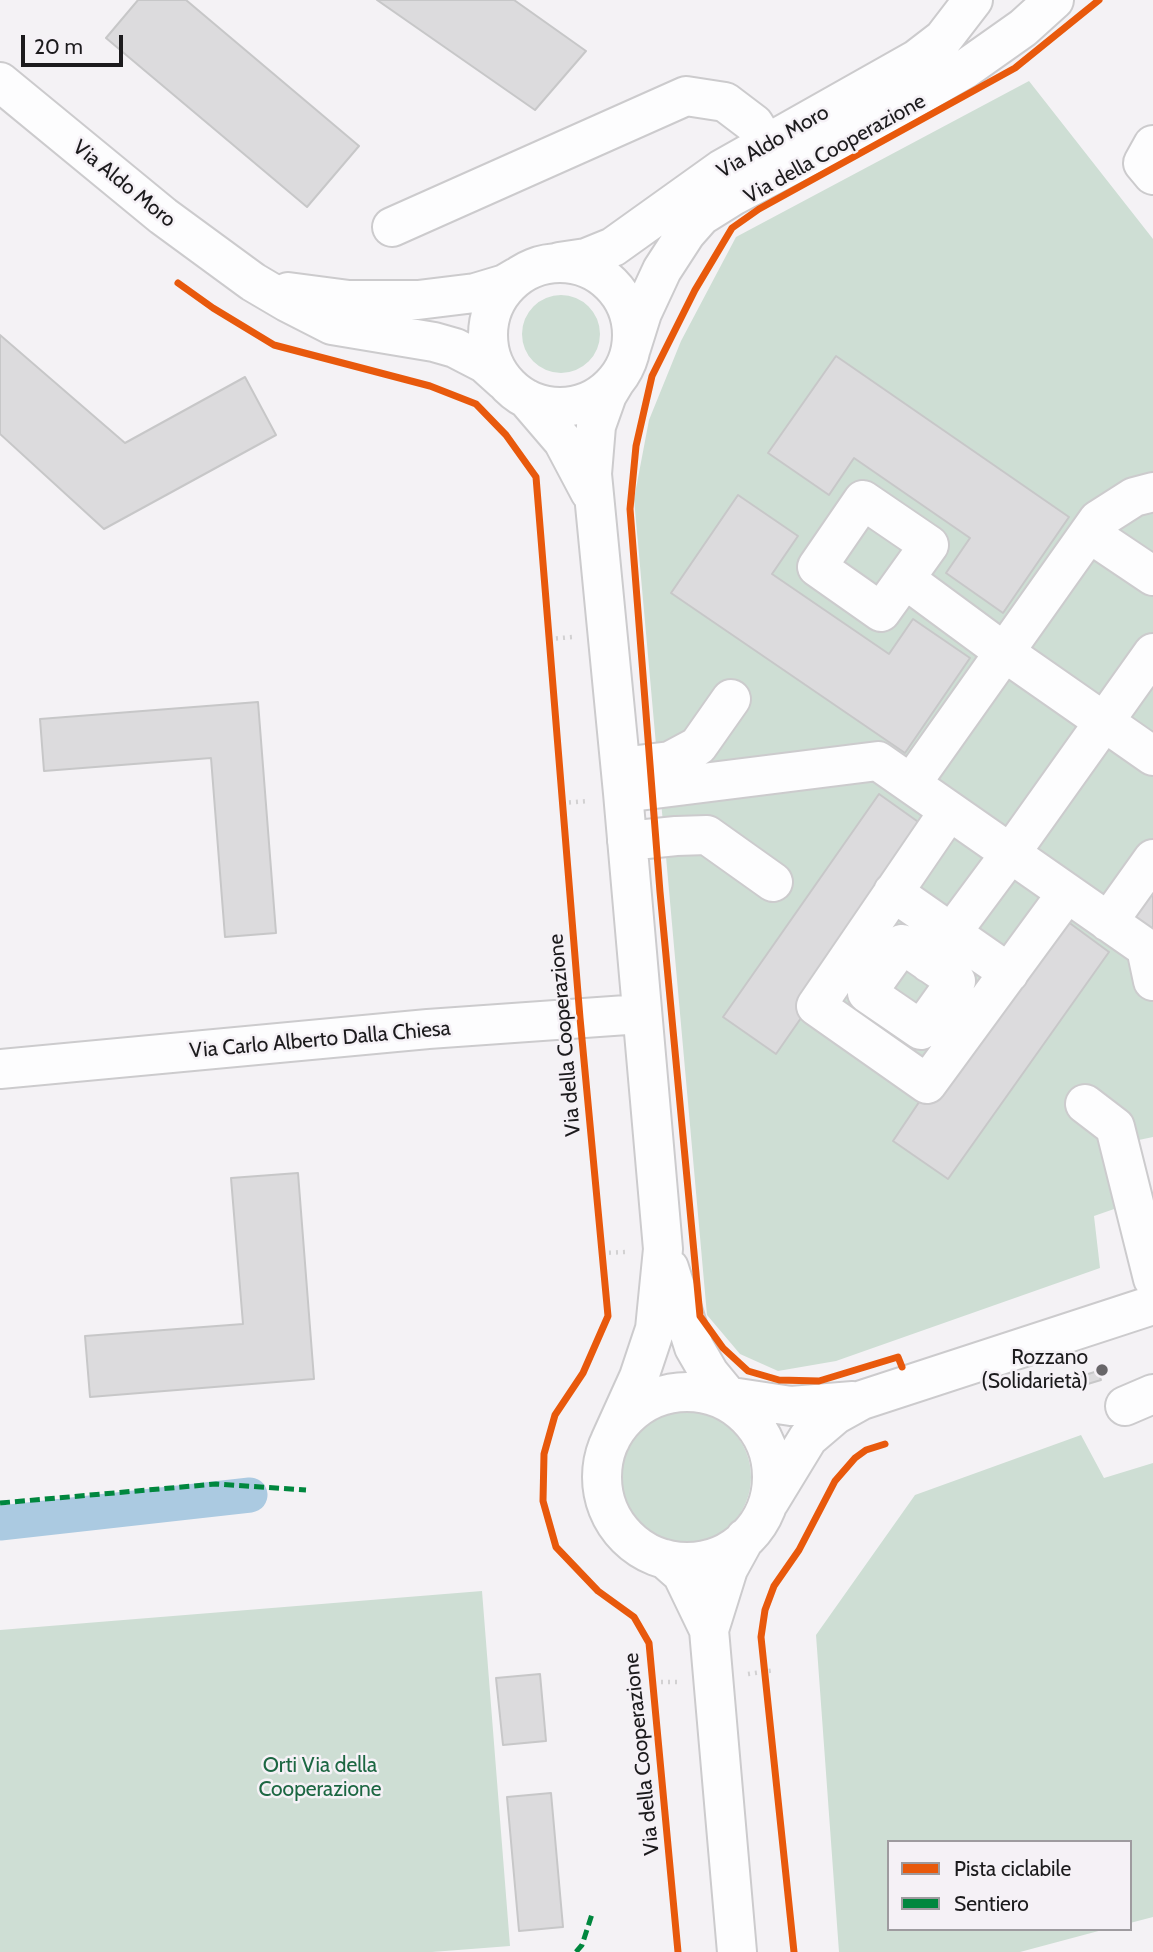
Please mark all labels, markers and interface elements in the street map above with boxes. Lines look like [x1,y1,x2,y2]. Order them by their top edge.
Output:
scale bar [24,21,126,65]
text: 20 m [34,34,83,59]
street label: Via della Cooperazione [740,89,930,209]
street label: Via Aldo Moro [713,100,833,184]
street label: Via Aldo Moro [68,135,180,233]
street label: Via della Cooperazione [544,933,586,1137]
street label: Via Carlo Alberto Dalla Chiesa [188,1016,452,1064]
place label: Rozzano (Solidarietà) [981,1345,1088,1395]
marker: Rozzano (Solidarietà) [1094,1362,1110,1378]
street label: Via della Cooperazione [619,1652,665,1856]
park label: Orti Via della Cooperazione [258,1753,382,1803]
legend [887,1840,1132,1931]
text: Pista ciclabile [954,1856,1071,1881]
text: Sentiero [954,1891,1029,1916]

